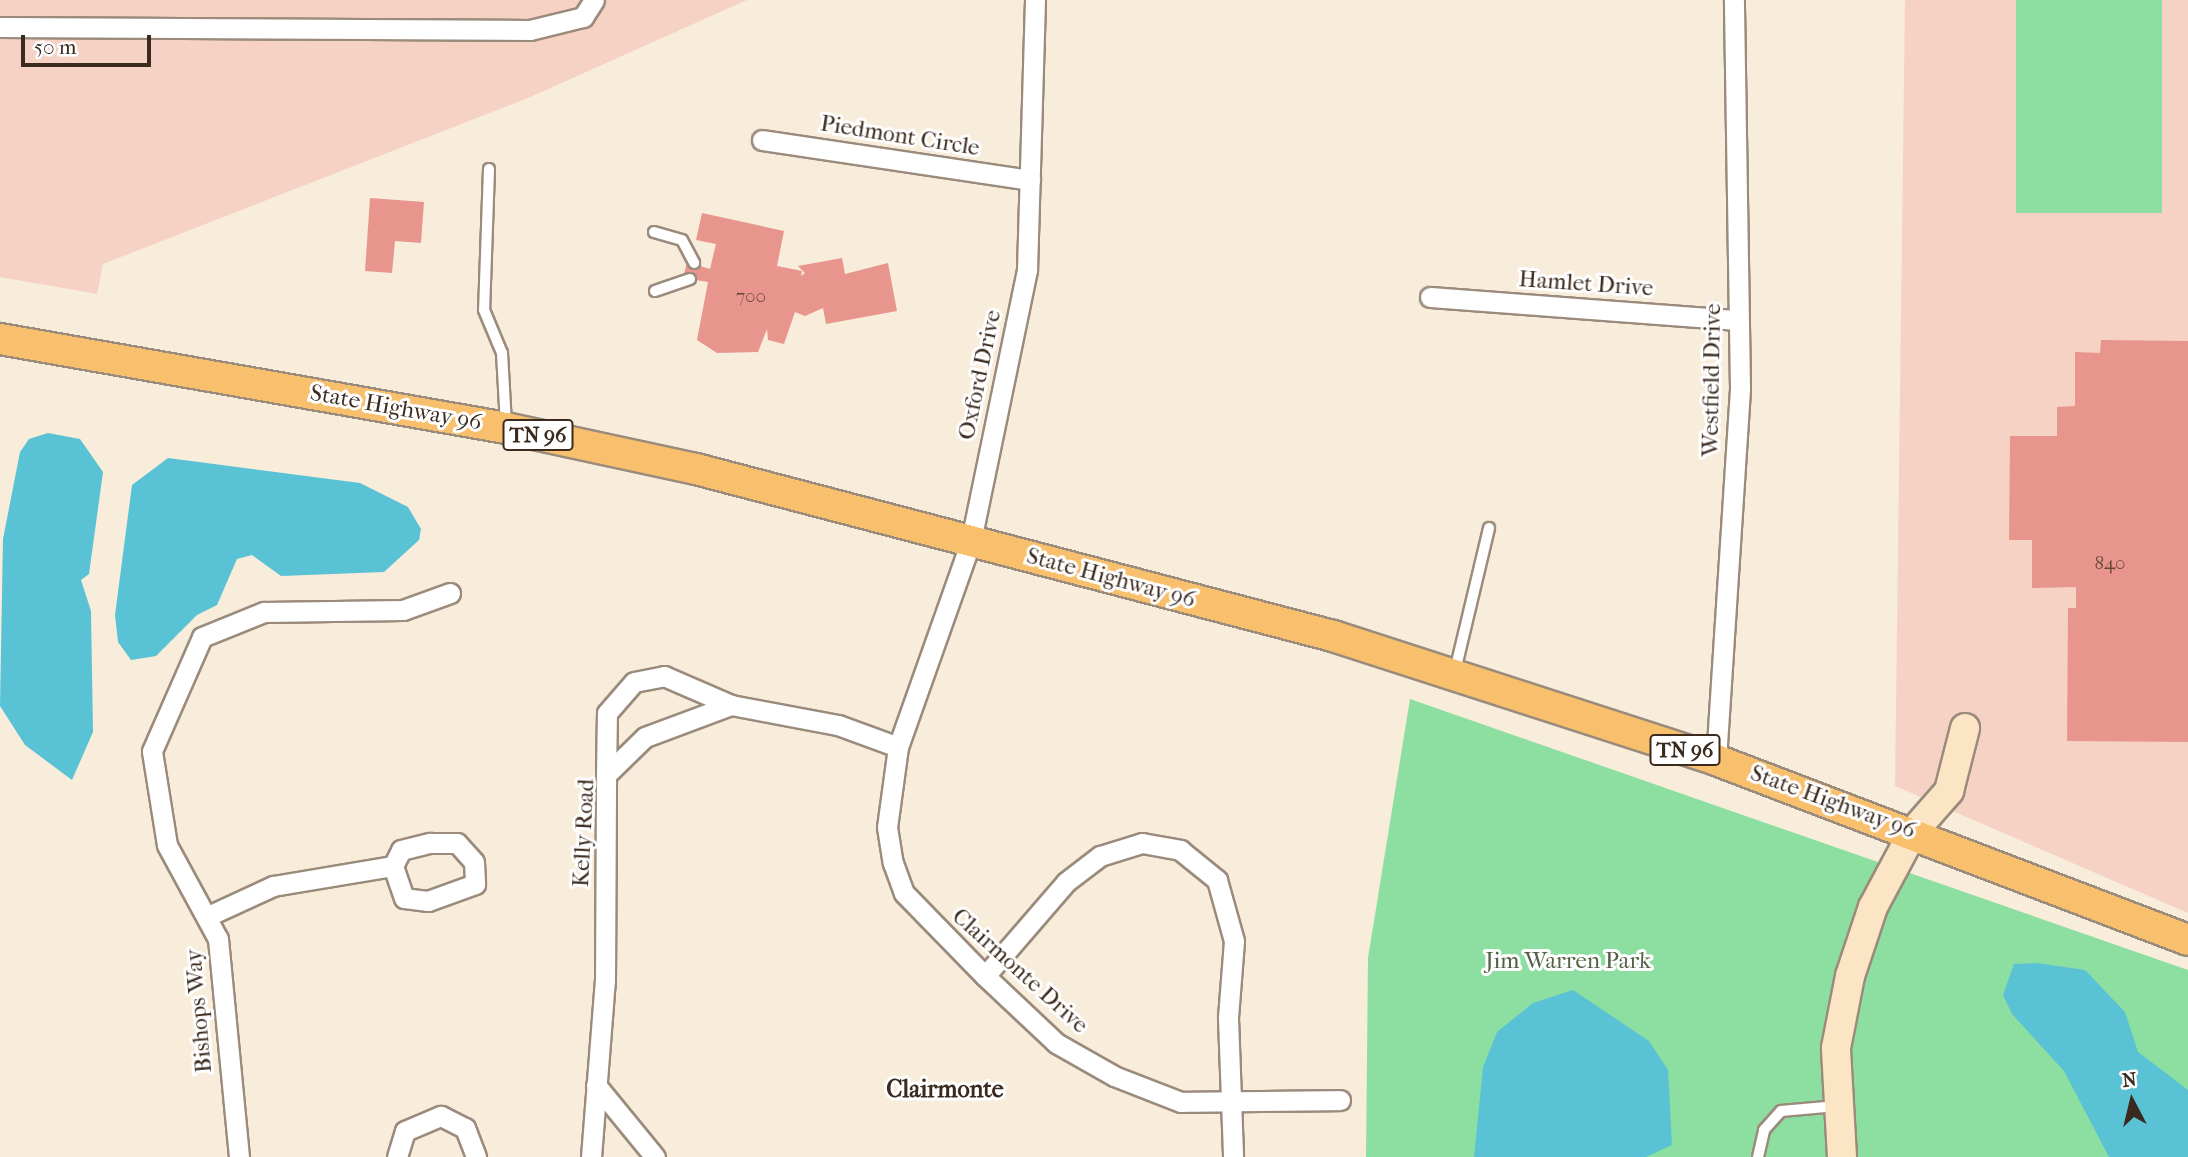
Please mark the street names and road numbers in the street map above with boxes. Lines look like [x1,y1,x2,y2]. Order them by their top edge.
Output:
street label: Piedmont Circle [818,110,982,162]
street label: Hamlet Drive [1518,266,1654,302]
street label: Westfield Drive [1697,303,1727,457]
street label: Oxford Drive [953,308,1007,442]
street label: State Highway 96 [308,379,484,437]
road number: TN 96 [501,418,575,452]
street label: State Highway 96 [1024,542,1198,614]
road number: TN 96 [1648,732,1722,768]
street label: State Highway 96 [1747,759,1919,845]
street label: Kelly Road [567,778,601,888]
street label: Clairmonte Drive [946,903,1094,1039]
street label: Bishops Way [180,948,218,1074]

